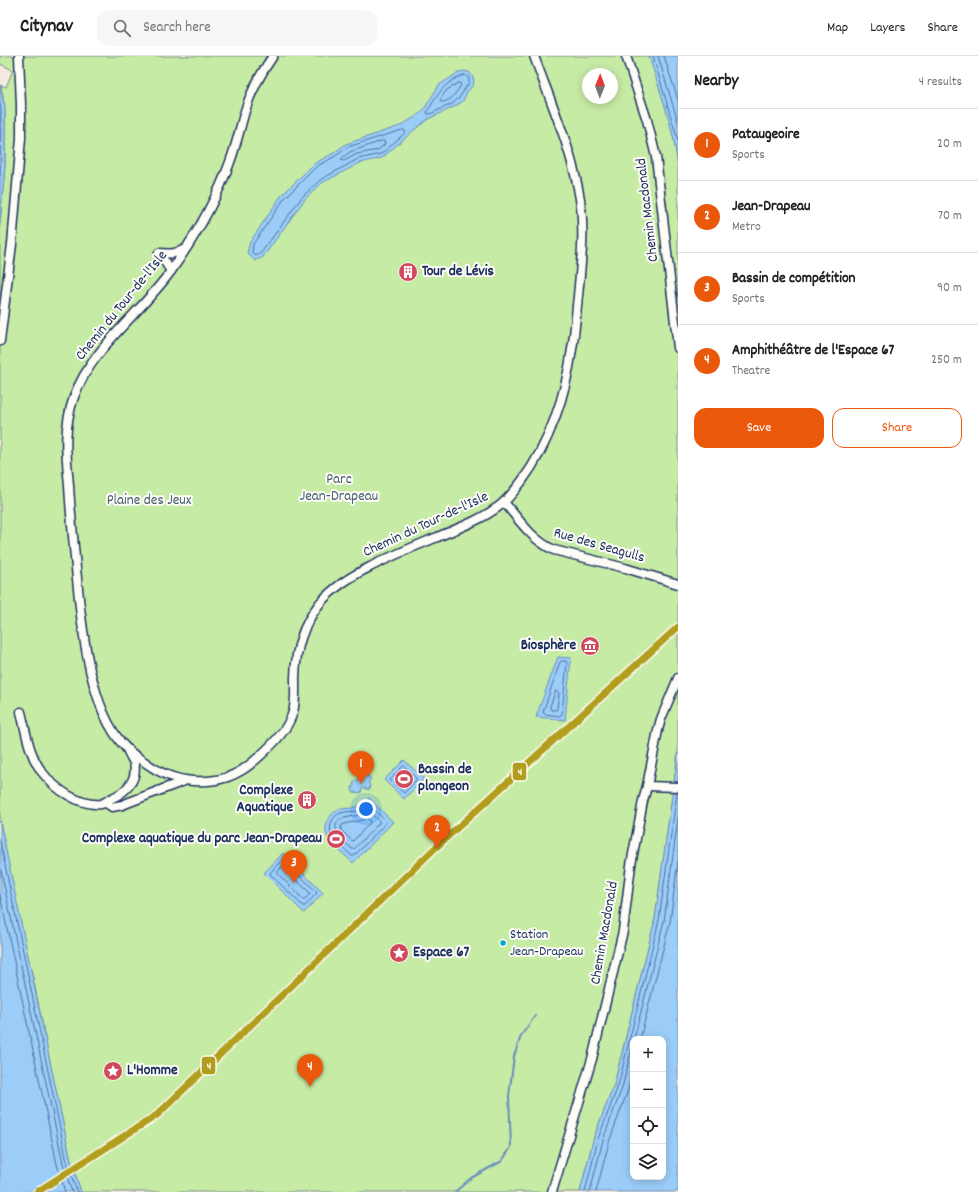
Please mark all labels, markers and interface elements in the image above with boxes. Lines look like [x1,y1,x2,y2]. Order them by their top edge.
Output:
search box [97,10,377,46]
text: Citynav [20,14,73,41]
icon: search [111,17,133,39]
text: Search here [143,17,211,39]
text: Map [827,18,848,38]
text: Layers [870,18,905,38]
text: Share [927,18,958,38]
north arrow [582,68,618,104]
text: Nearby [694,70,738,94]
text: 4 results [919,73,962,92]
text: Pataugeoire [732,124,800,146]
text: 1 [706,135,708,154]
text: 20 m [937,135,962,154]
text: Sports [732,146,765,165]
street label: Chemin Macdonald [631,157,665,263]
text: Jean-Drapeau [732,196,811,218]
text: 2 [704,207,710,226]
text: 70 m [938,207,962,226]
text: Metro [732,218,761,237]
street label: Chemin du Tour-de-l'Isle [71,246,174,366]
building icon: Tour de Lévis [397,261,419,283]
place label: Tour de Lévis [422,261,494,283]
text: Bassin de compétition [732,268,856,290]
text: 3 [704,279,710,298]
text: 90 m [937,279,962,298]
text: Sports [732,290,765,309]
text: Amphithéâtre de l'Espace 67 [732,340,894,362]
text: 4 [704,351,710,370]
text: 250 m [931,351,962,370]
text: Theatre [732,362,770,381]
button: Save [694,408,824,448]
button: Share [832,408,962,448]
park label: Parc Jean-Drapeau [300,469,378,508]
street label: Chemin du Tour-de-l'Isle [360,486,493,564]
park label: Plaine des Jeux [107,490,192,512]
street label: Rue des Seagulls [551,522,647,570]
place label: Biosphère [521,635,576,657]
museum icon: Biosphère [579,635,601,657]
pin: 1 [348,751,374,784]
place label: Bassin de plongeon [418,759,472,798]
line badge: 4 [512,762,527,781]
text: 4 [518,765,522,781]
sports icon: Bassin de plongeon [393,768,415,790]
place label: Complexe Aquatique [237,780,293,819]
building icon: Complexe Aquatique [296,789,318,811]
your location [356,799,376,819]
pin: 2 [424,815,450,848]
place label: Complexe aquatique du parc Jean-Drapeau [82,828,323,850]
sports icon: Complexe aquatique du parc Jean-Drapeau [325,828,347,850]
pin: 3 [281,850,307,883]
street label: Chemin Macdonald [585,880,625,986]
place label: Station Jean-Drapeau [510,925,583,962]
marker: Station Jean-Drapeau [498,938,508,948]
place icon: Espace 67 [388,942,410,964]
place label: Espace 67 [413,942,469,964]
map controls [630,1036,666,1180]
button: + [630,1036,666,1072]
pin: 4 [297,1054,323,1087]
line badge: 4 [201,1056,216,1075]
text: 4 [207,1059,211,1075]
place icon: L'Homme [102,1060,124,1082]
place label: L'Homme [127,1060,178,1082]
button: − [630,1072,666,1108]
button: locate [630,1108,666,1144]
button: layers [630,1144,666,1180]

